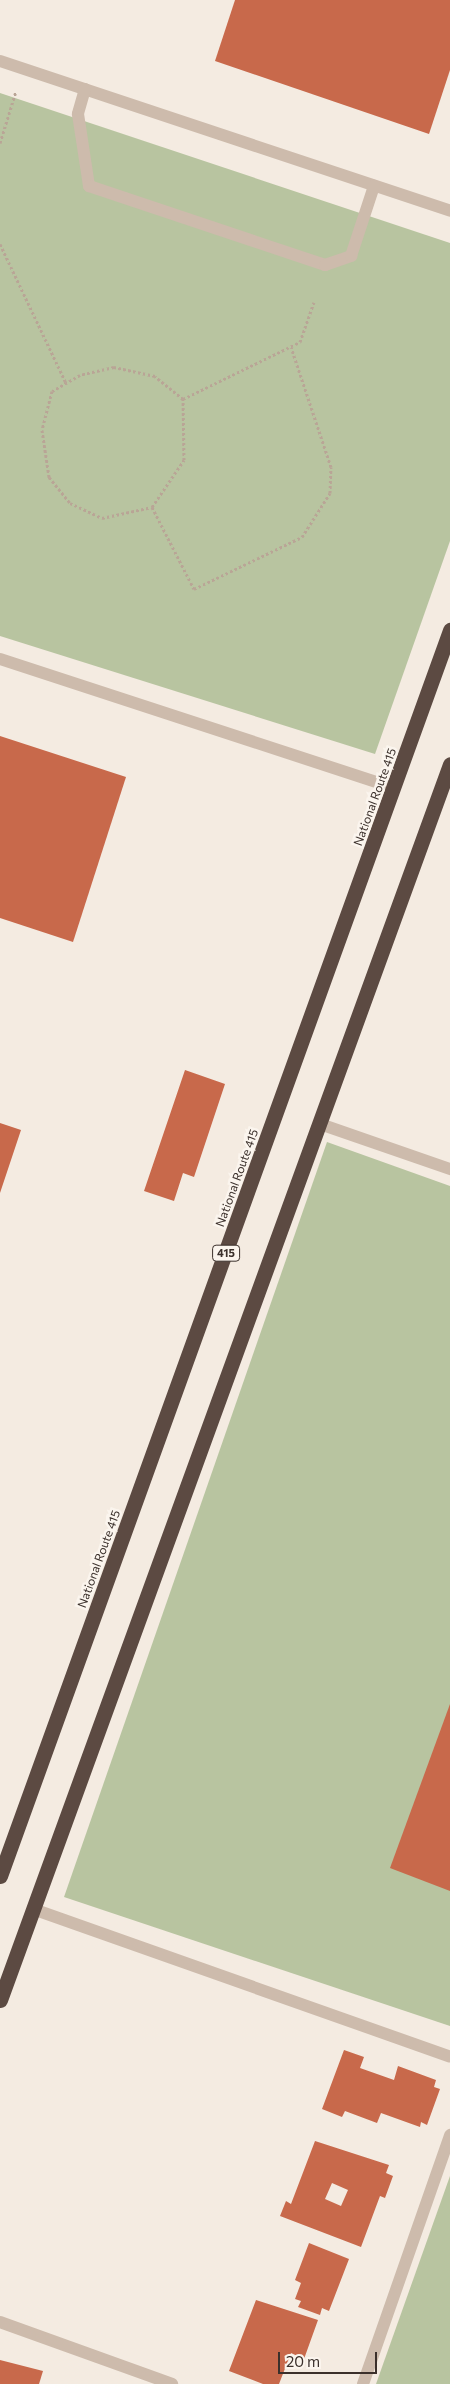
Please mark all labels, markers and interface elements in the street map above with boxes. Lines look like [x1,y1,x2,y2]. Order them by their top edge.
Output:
street label: National Route 415 [351,746,399,848]
street label: National Route 415 [213,1127,261,1229]
road number: 415 [211,1244,241,1262]
street label: National Route 415 [75,1508,123,1610]
scale bar [280,2342,379,2374]
text: 20 m [286,2352,320,2370]

